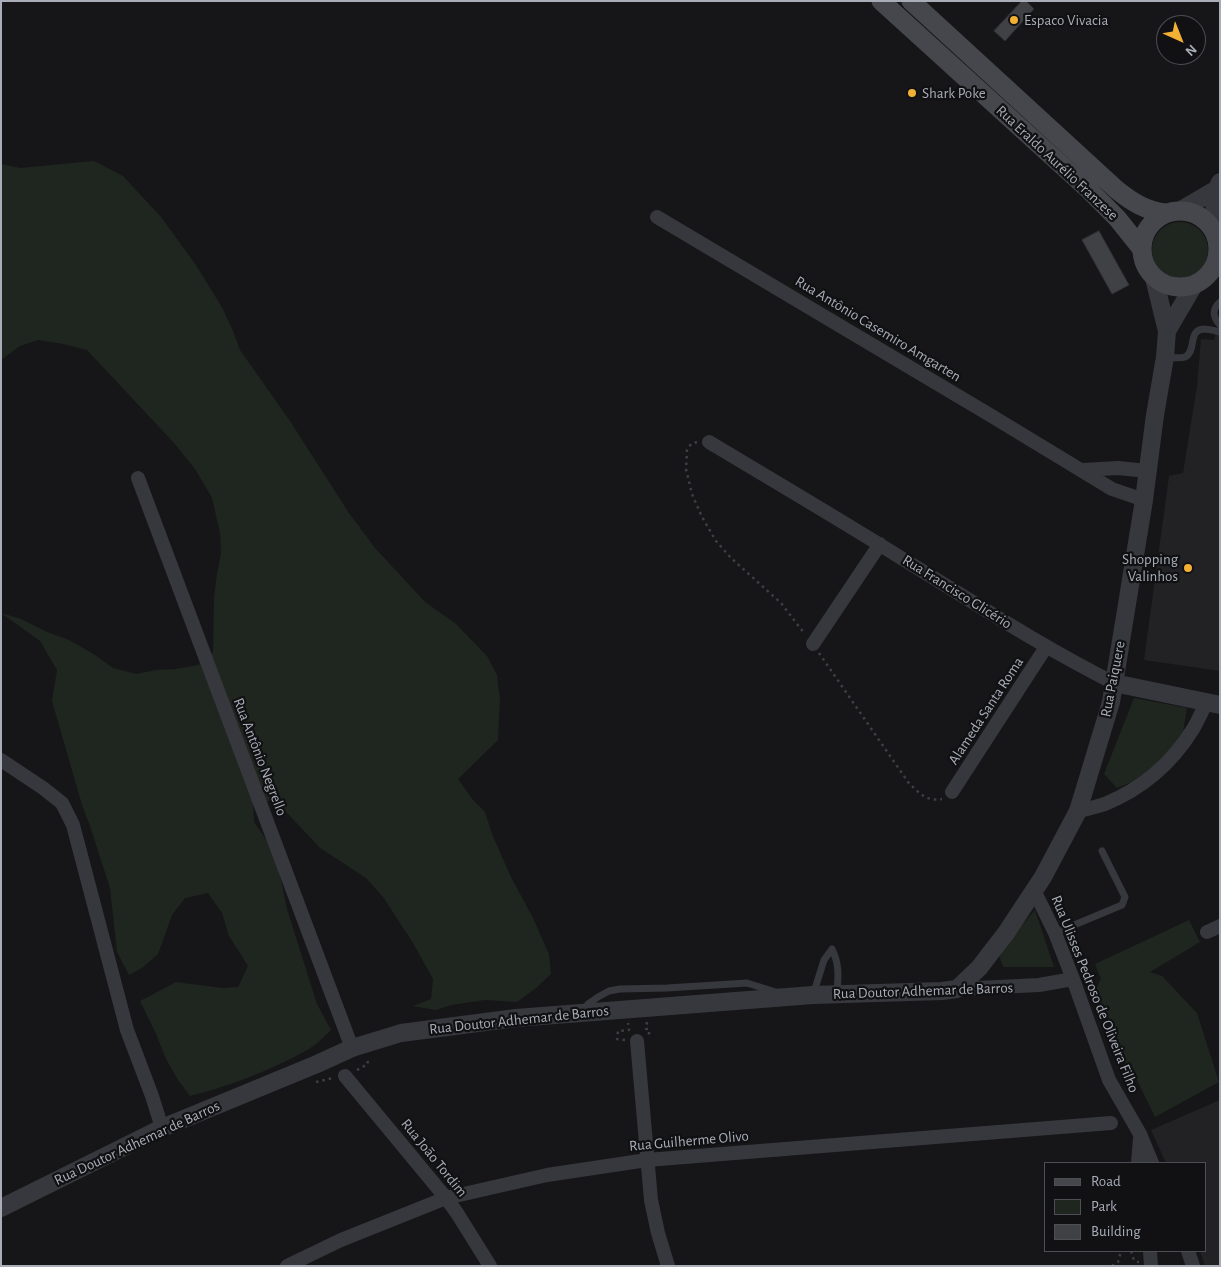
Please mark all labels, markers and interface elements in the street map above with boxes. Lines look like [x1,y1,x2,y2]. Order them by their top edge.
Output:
place label: Espaco Vivacia [1024,11,1108,29]
marker: Espaco Vivacia [1008,14,1020,26]
north arrow [1156,15,1206,65]
text: N [1182,42,1199,58]
place label: Shark Poke [922,84,986,102]
marker: Shark Poke [906,87,918,99]
street label: Rua Eraldo Aurélio Franzese [992,102,1122,224]
street label: Rua Antônio Casemiro Amgarten [792,272,964,386]
place label: Shopping Valinhos [1122,550,1178,585]
street label: Rua Francisco Glicério [899,551,1015,633]
marker: Shopping Valinhos [1182,562,1194,574]
street label: Rua Paiquere [1097,639,1129,719]
street label: Alameda Santa Roma [945,654,1027,768]
street label: Rua Antônio Negrello [229,695,291,819]
street label: Rua Ulisses Pedroso de Oliveira Filho [1047,893,1143,1095]
street label: Rua Doutor Adhemar de Barros [833,979,1013,1003]
street label: Rua Doutor Adhemar de Barros [428,1002,610,1038]
street label: Rua Doutor Adhemar de Barros [51,1097,223,1189]
street label: Rua João Tordim [397,1115,471,1201]
street label: Rua Guilherme Olivo [628,1127,750,1155]
legend [1044,1162,1206,1252]
text: Road [1091,1174,1121,1189]
text: Park [1091,1199,1117,1214]
text: Building [1091,1224,1141,1239]

